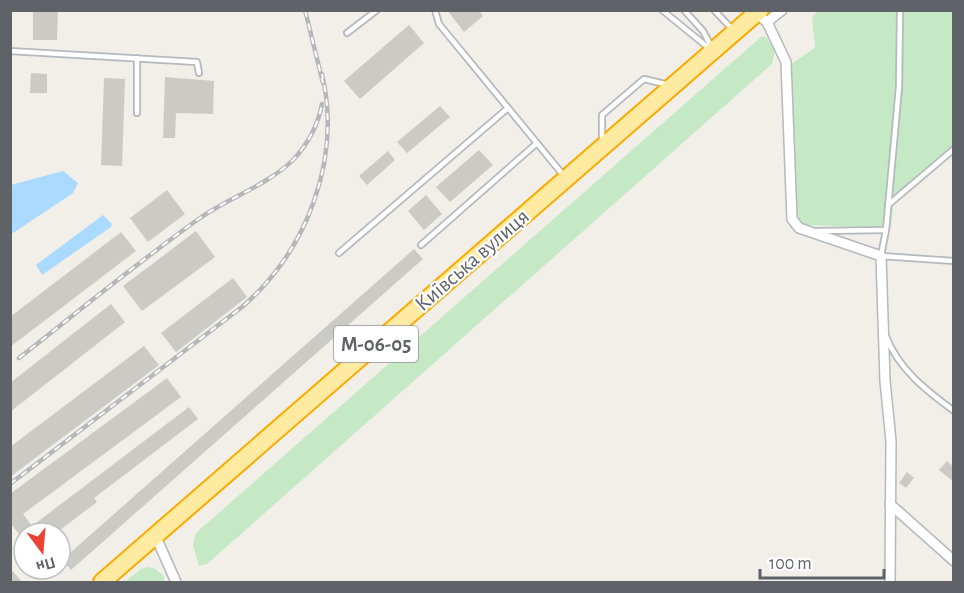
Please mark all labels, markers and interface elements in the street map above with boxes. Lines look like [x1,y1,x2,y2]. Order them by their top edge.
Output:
street label: Київська вулиця [411,205,533,315]
road number: М-06-05 [334,326,418,362]
north arrow [12,521,72,581]
scale bar [760,542,884,580]
text: Пн [34,554,57,575]
text: 100 m [769,555,812,573]

